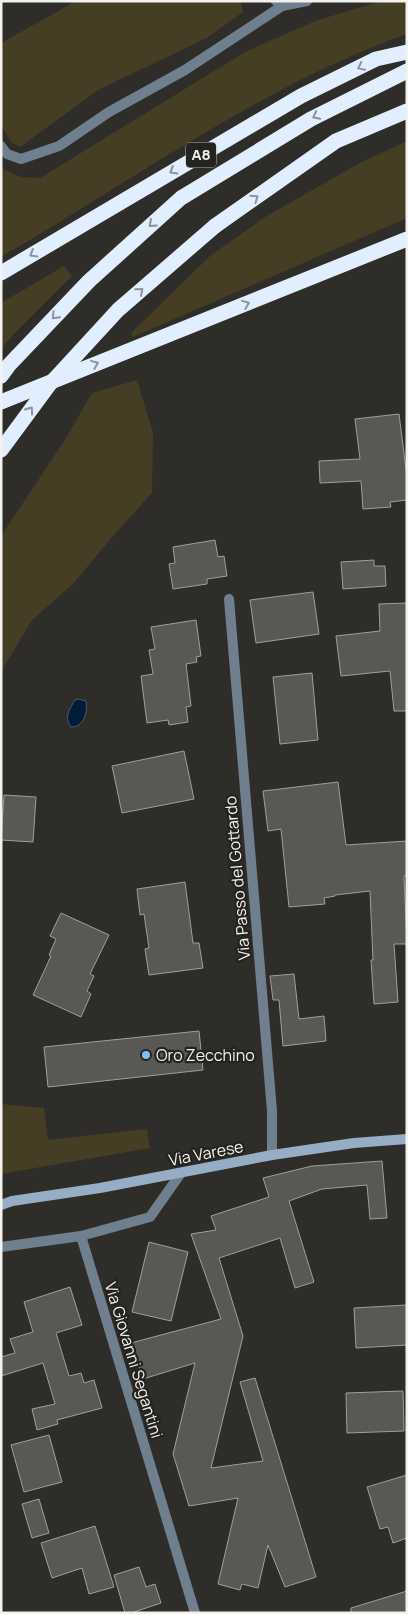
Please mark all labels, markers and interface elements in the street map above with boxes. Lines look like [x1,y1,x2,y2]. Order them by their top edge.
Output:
one-way arrow [357,61,366,71]
one-way arrow [312,110,321,120]
road number: A8 [186,142,216,168]
one-way arrow [169,165,178,175]
one-way arrow [249,195,259,204]
one-way arrow [148,219,157,228]
one-way arrow [29,247,38,257]
one-way arrow [134,288,143,297]
one-way arrow [241,300,250,310]
one-way arrow [52,310,61,319]
one-way arrow [90,360,99,371]
one-way arrow [24,407,33,416]
street label: Via Passo del Gottardo [219,795,255,961]
place label: Oro Zecchino [156,1044,255,1066]
marker: Oro Zecchino [140,1049,152,1061]
street label: Via Varese [167,1135,245,1171]
street label: Via Giovanni Segantini [100,1279,168,1441]

